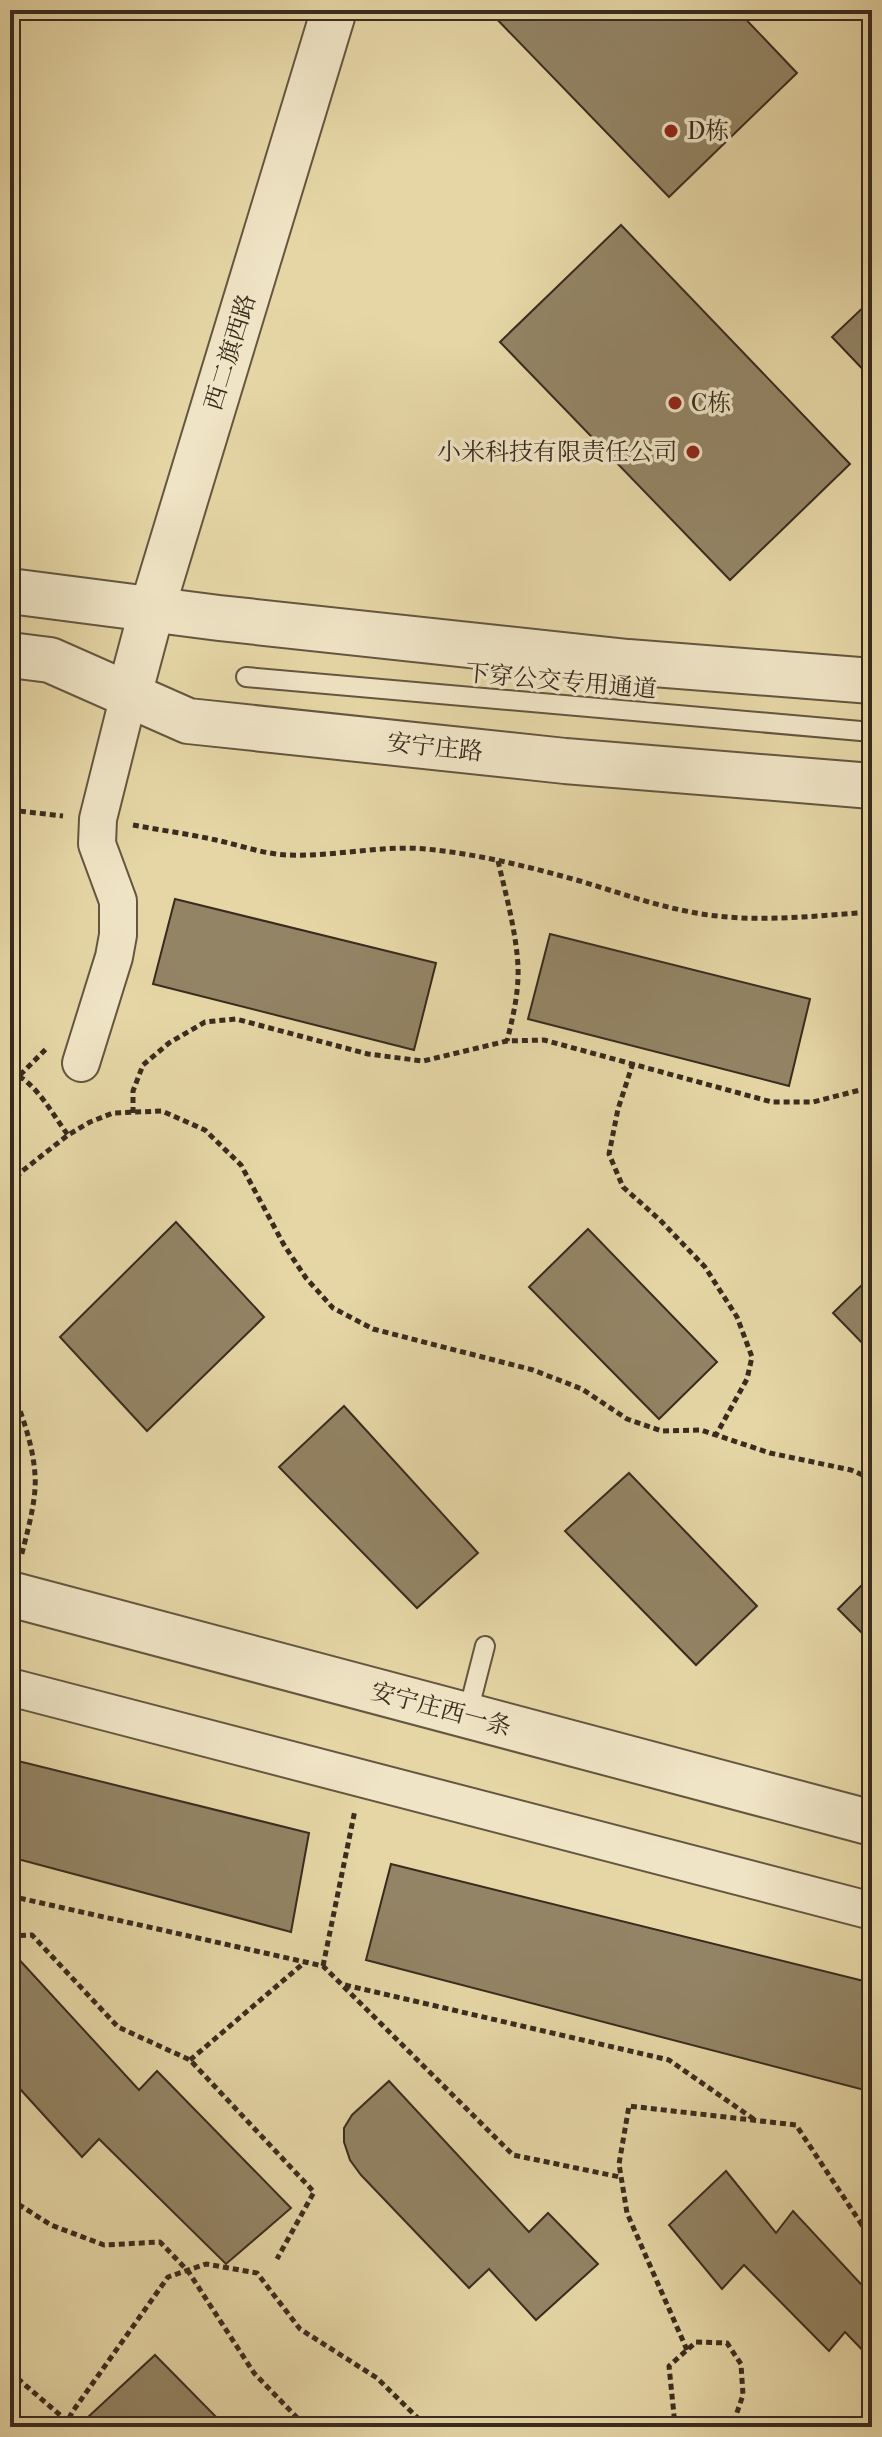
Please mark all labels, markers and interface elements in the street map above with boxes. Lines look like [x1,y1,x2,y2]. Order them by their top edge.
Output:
place label: D栋 [687,117,729,145]
marker: D栋 [662,122,680,140]
street label: 西二旗西路 [199,291,261,413]
place label: C栋 [691,389,731,417]
marker: C栋 [666,394,684,412]
place label: 小米科技有限责任公司 [437,438,677,466]
marker: 小米科技有限责任公司 [684,443,702,461]
street label: 下穿公交专用通道 [464,659,658,703]
street label: 安宁庄路 [386,728,484,766]
street label: 安宁庄西一条 [368,1677,514,1741]

